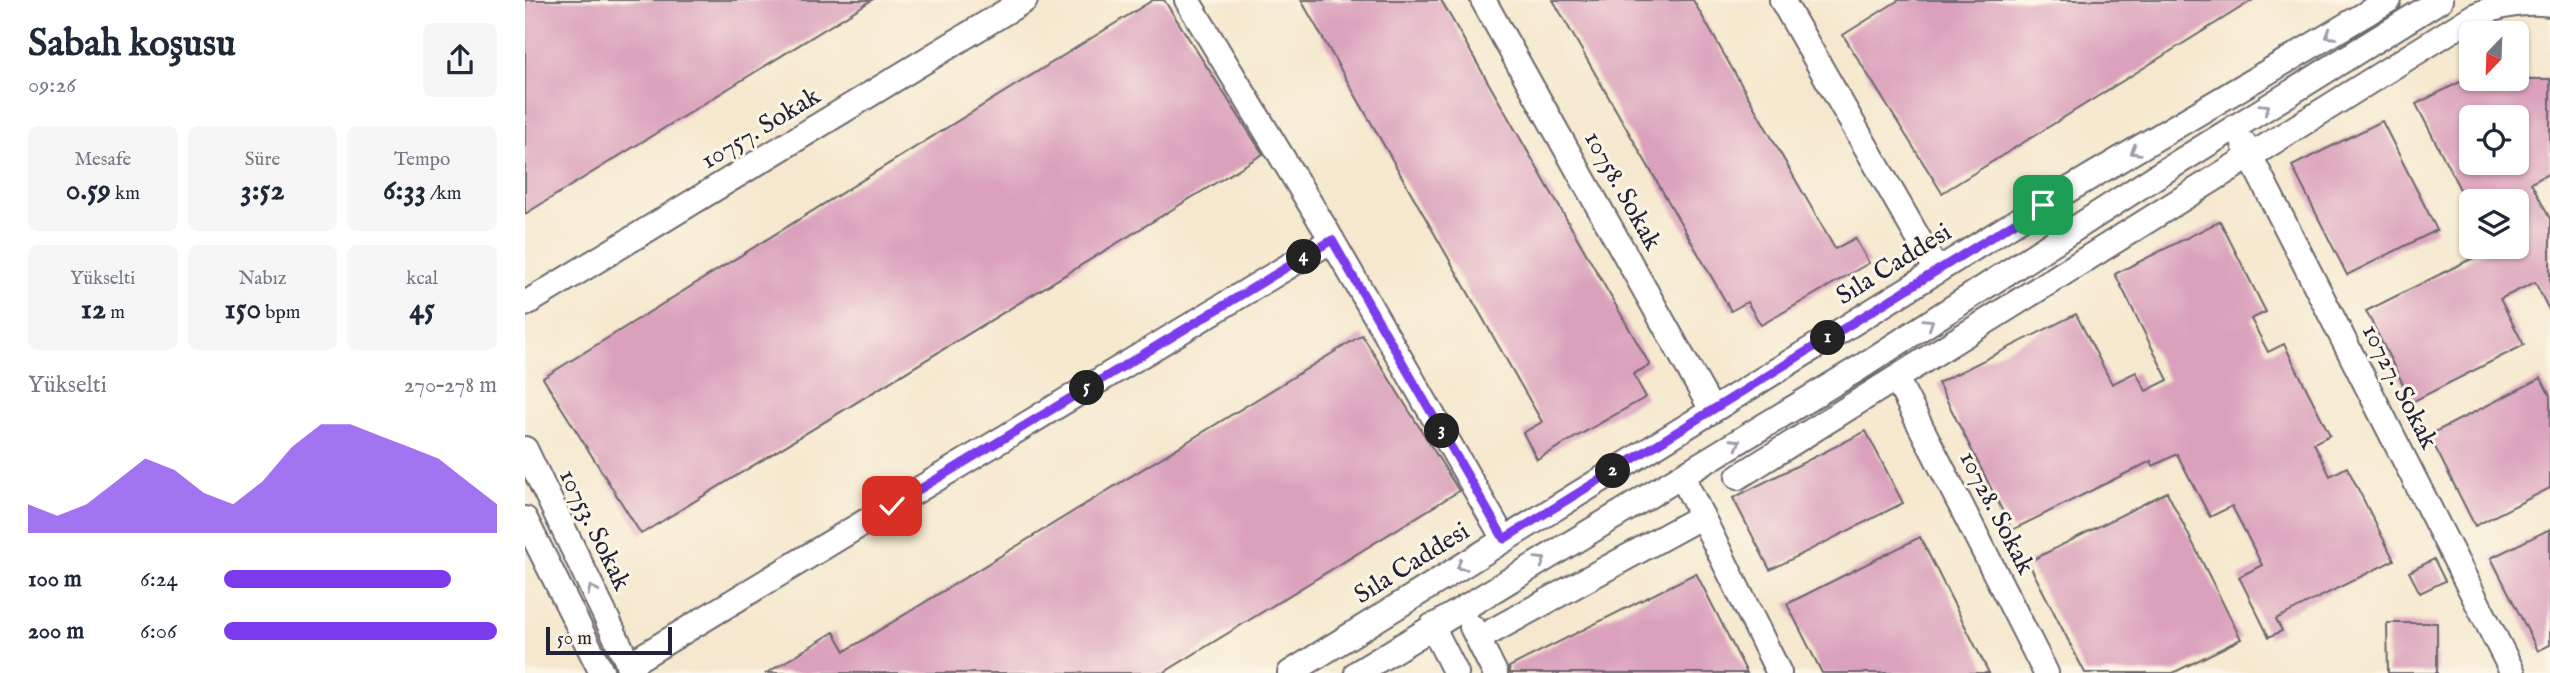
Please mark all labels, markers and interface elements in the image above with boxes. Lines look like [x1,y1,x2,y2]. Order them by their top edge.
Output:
text: Sabah koşusu [28,21,236,69]
north arrow [2459,21,2529,91]
map controls [2459,21,2529,259]
button: share [423,23,497,97]
one-way arrow [2325,27,2338,40]
text: 09:26 [28,71,76,100]
street label: 10757. Sokak [695,79,827,177]
one-way arrow [2258,104,2271,117]
button: locate [2459,105,2529,175]
street label: 10758. Sokak [1576,125,1670,257]
one-way arrow [2129,143,2142,156]
text: Mesafe [74,148,131,172]
text: Süre [245,148,280,172]
text: Tempo [394,148,450,172]
text: 0.59 [66,172,111,210]
text: 3:52 [241,172,284,210]
text: 6:33 [383,172,426,210]
pin [2013,175,2073,235]
text: km [111,182,140,206]
text: /km [426,182,461,206]
icon: arrive [2024,186,2062,224]
button: layers [2459,189,2529,259]
street label: Sıla Caddesi [1830,216,1958,313]
pin: 4 [1287,240,1321,274]
text: 4 [1299,244,1308,268]
text: Yükselti [70,267,135,291]
text: Nabız [238,267,287,291]
text: kcal [406,267,438,291]
text: 12 [81,291,106,329]
text: 150 [225,291,261,329]
text: 45 [409,291,435,329]
text: m [106,301,125,325]
text: bpm [261,301,300,325]
one-way arrow [1921,318,1934,331]
street label: 10727. Sokak [2354,319,2446,456]
pin: 1 [1811,320,1845,356]
text: 1 [1824,325,1831,349]
pin: 5 [1069,370,1105,406]
text: Yükselti [28,371,107,400]
text: 270–278 m [404,371,497,400]
text: 5 [1083,375,1090,399]
pin: 3 [1425,414,1459,448]
text: 3 [1438,418,1445,442]
one-way arrow [1728,438,1741,451]
street label: 10728. Sokak [1951,445,2042,581]
pin: 2 [1595,454,1631,489]
text: 2 [1608,458,1617,482]
street label: 10753. Sokak [551,463,639,597]
pin [862,476,922,536]
icon: check [873,487,911,525]
street label: Sıla Caddesi [1348,515,1476,612]
one-way arrow [1534,556,1547,569]
one-way arrow [1456,557,1469,570]
text: 100 m [28,565,82,594]
text: 6:24 [140,565,178,594]
one-way arrow [586,584,600,597]
text: 200 m [28,617,84,646]
text: 6:06 [140,617,177,646]
scale bar [546,624,672,656]
text: 50 m [557,627,592,651]

